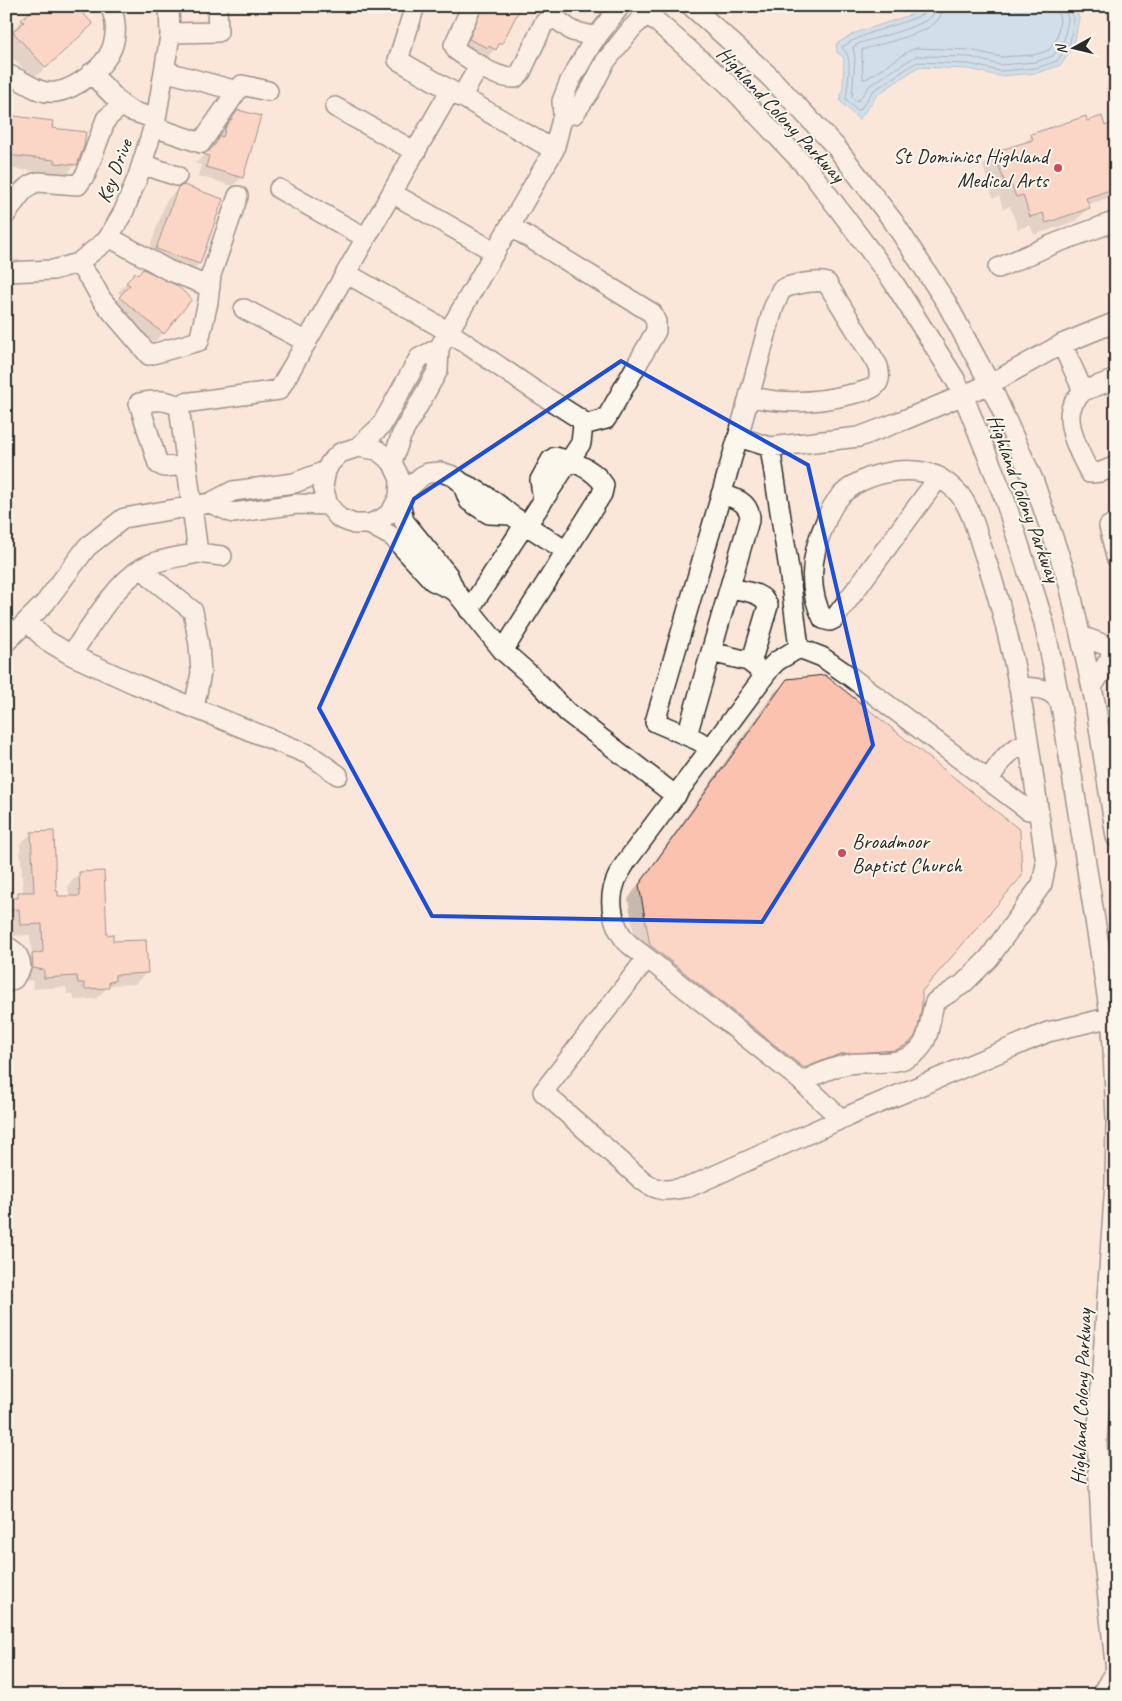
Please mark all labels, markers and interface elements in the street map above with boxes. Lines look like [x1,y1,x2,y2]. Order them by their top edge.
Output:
north arrow [1050,22,1100,72]
street label: Highland Colony Parkway [711,41,852,189]
text: N [1052,42,1071,55]
street label: Key Drive [90,134,138,207]
place label: St Dominics Highland Medical Arts [893,143,1052,193]
marker: St Dominics Highland Medical Arts [1052,162,1064,174]
street label: Highland Colony Parkway [982,411,1067,587]
place label: Broadmoor Baptist Church [852,828,963,878]
marker: Broadmoor Baptist Church [836,847,848,859]
street label: Highland Colony Parkway [1065,1306,1097,1486]

